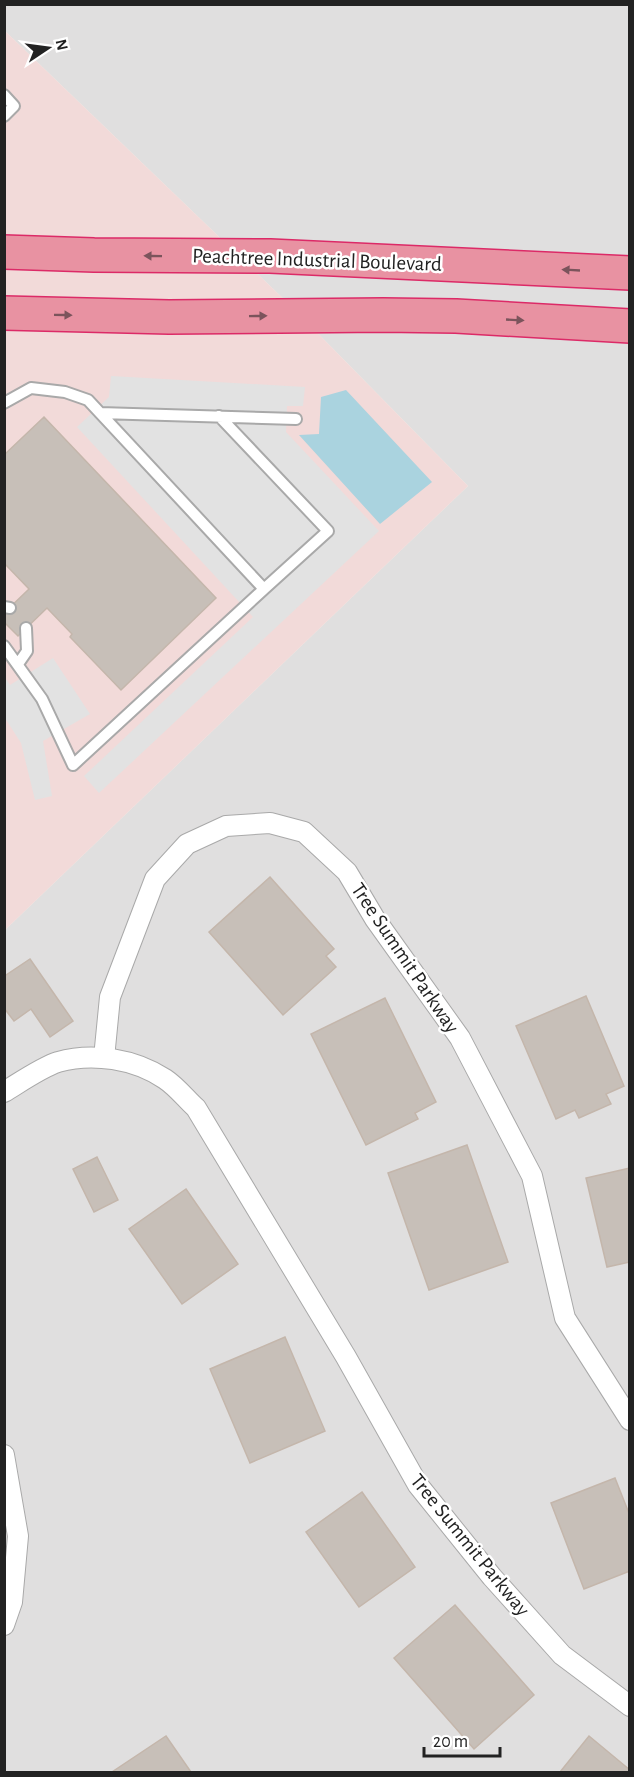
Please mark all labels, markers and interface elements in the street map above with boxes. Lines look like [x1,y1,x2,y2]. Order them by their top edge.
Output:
north arrow [18,18,78,78]
text: N [53,38,71,52]
street label: Peachtree Industrial Boulevard [192,245,442,275]
one-way arrow [144,251,163,261]
one-way arrow [562,266,581,275]
one-way arrow [53,310,72,319]
one-way arrow [248,312,267,321]
one-way arrow [505,315,524,324]
street label: Tree Summit Parkway [347,879,463,1037]
street label: Tree Summit Parkway [406,1470,534,1620]
scale bar [424,1720,500,1758]
text: 20 m [433,1733,468,1751]

